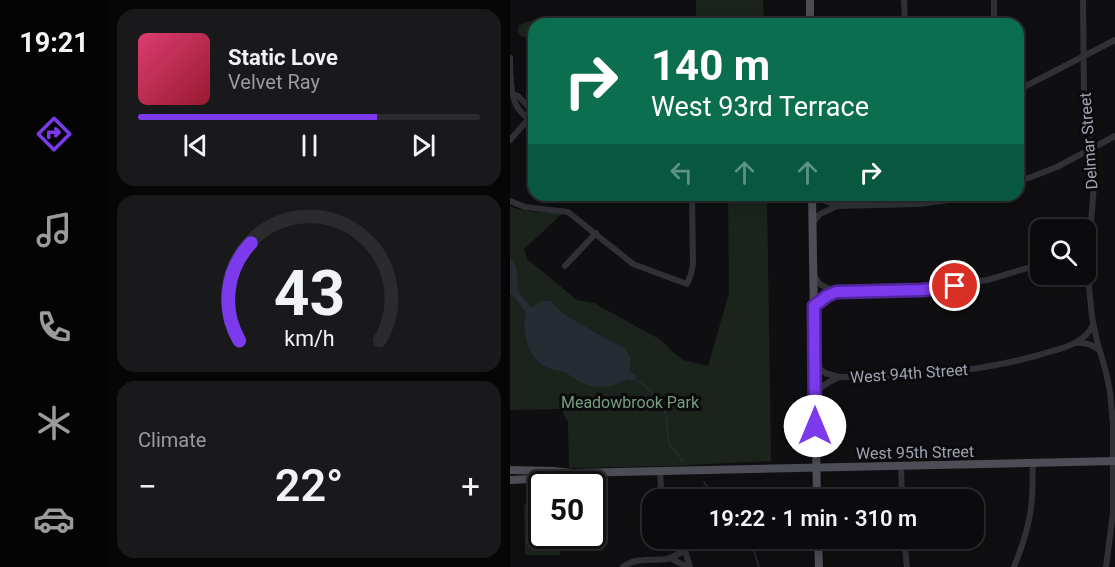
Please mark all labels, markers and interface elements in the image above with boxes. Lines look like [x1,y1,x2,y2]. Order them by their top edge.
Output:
text: 19:21 [19,27,89,59]
text: 140 m [651,41,770,90]
icon: right [552,42,630,120]
text: Static Love [228,45,338,70]
text: Velvet Ray [228,70,320,94]
text: West 93rd Terrace [651,91,869,123]
street label: Delmar Street [1076,92,1101,190]
icon: directions [33,113,75,155]
icon: previous [179,129,212,162]
icon: pause [293,129,326,162]
icon: next [407,129,440,162]
icon: left [665,156,698,189]
icon: ahead [728,156,761,189]
icon: ahead [791,156,824,189]
icon: right [854,156,887,189]
icon: music [33,209,75,251]
map controls [1030,219,1096,285]
button: search [1030,219,1096,285]
text: 43 [273,257,345,330]
pin [929,260,980,311]
icon: arrive [938,269,971,302]
icon: phone [33,306,75,348]
text: km/h [284,326,334,351]
street label: West 94th Street [849,360,969,387]
park label: Meadowbrook Park [561,393,700,412]
position arrow [783,394,847,458]
icon: climate [33,402,75,444]
text: Climate [138,428,206,452]
street label: West 95th Street [856,442,974,463]
text: 22° [275,459,343,512]
text: − [138,467,157,506]
text: + [461,467,480,506]
speed limit sign: 50 [528,471,606,549]
icon: car [33,498,75,540]
text: 19:22 · 1 min · 310 m [709,506,917,531]

